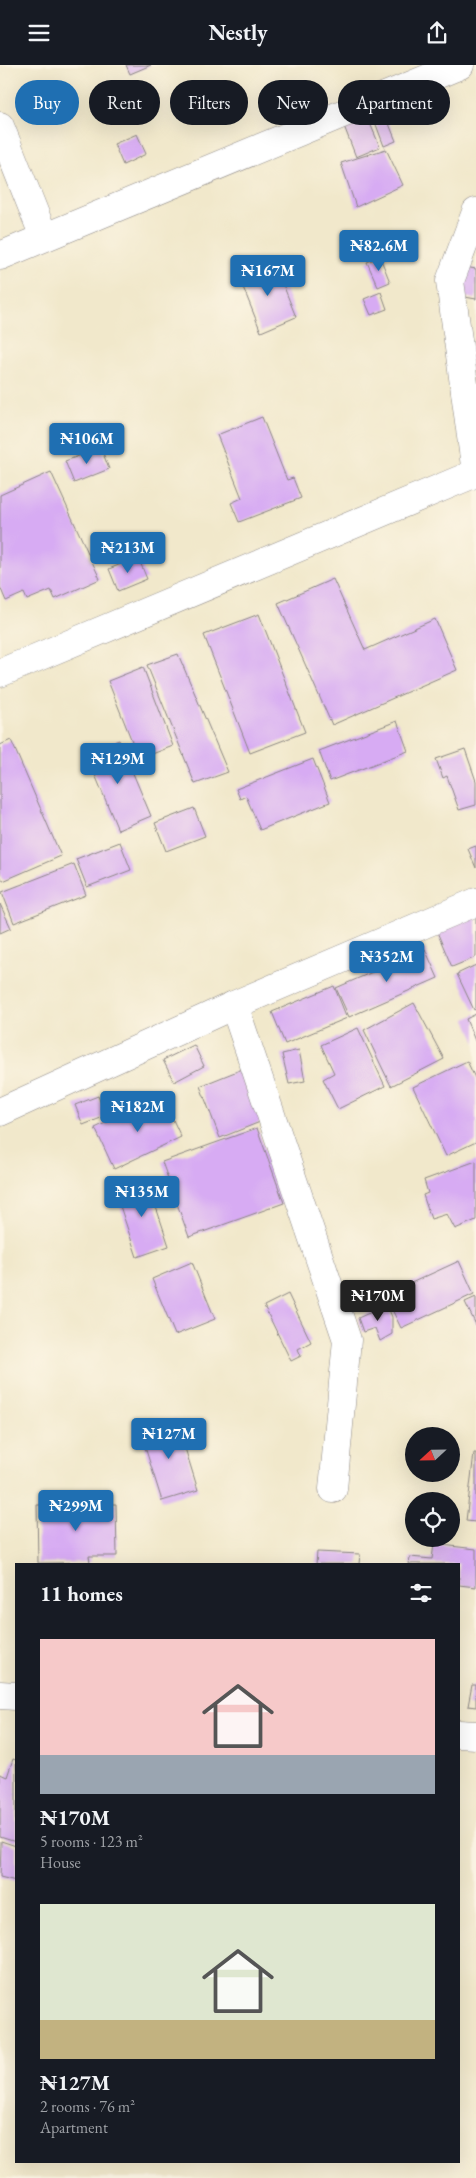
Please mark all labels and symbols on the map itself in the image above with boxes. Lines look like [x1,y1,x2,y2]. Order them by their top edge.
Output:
pin: ₦82.6M [338,229,420,272]
pin: ₦167M [233,255,303,297]
pin: ₦106M [52,423,122,465]
pin: ₦213M [93,531,163,574]
pin: ₦129M [83,743,153,785]
pin: ₦352M [352,941,422,983]
pin: ₦182M [103,1091,173,1133]
pin: ₦135M [107,1175,177,1218]
pin: ₦170M [343,1279,413,1322]
pin: ₦127M [134,1417,204,1460]
north arrow [405,1427,460,1483]
pin: ₦299M [41,1489,111,1532]

